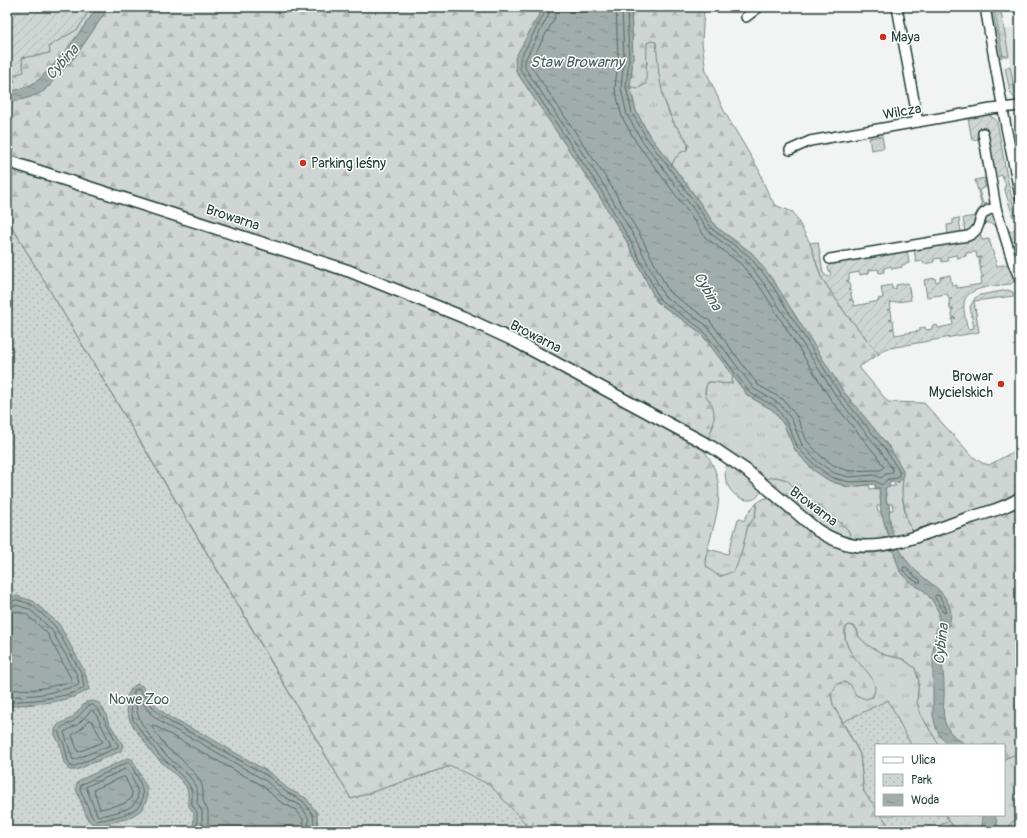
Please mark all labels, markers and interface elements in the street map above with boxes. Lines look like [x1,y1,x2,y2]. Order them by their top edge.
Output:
place label: Maya [891,29,920,46]
marker: Maya [878,32,888,42]
water label: Cybina [42,40,84,84]
water label: Staw Browarny [530,53,626,72]
street label: Wilcza [882,100,923,123]
place label: Parking leśny [311,155,386,172]
marker: Parking leśny [298,158,308,168]
street label: Browarna [204,201,262,234]
water label: Cybina [689,269,726,315]
street label: Browarna [507,316,564,357]
place label: Browar Mycielskich [929,368,993,401]
marker: Browar Mycielskich [996,379,1006,389]
street label: Browarna [786,483,841,530]
water label: Cybina [930,622,953,665]
park label: Nowe Zoo [109,691,170,708]
legend [875,744,1005,816]
text: Ulica [911,753,936,768]
text: Park [911,773,932,788]
text: Woda [911,793,940,808]

